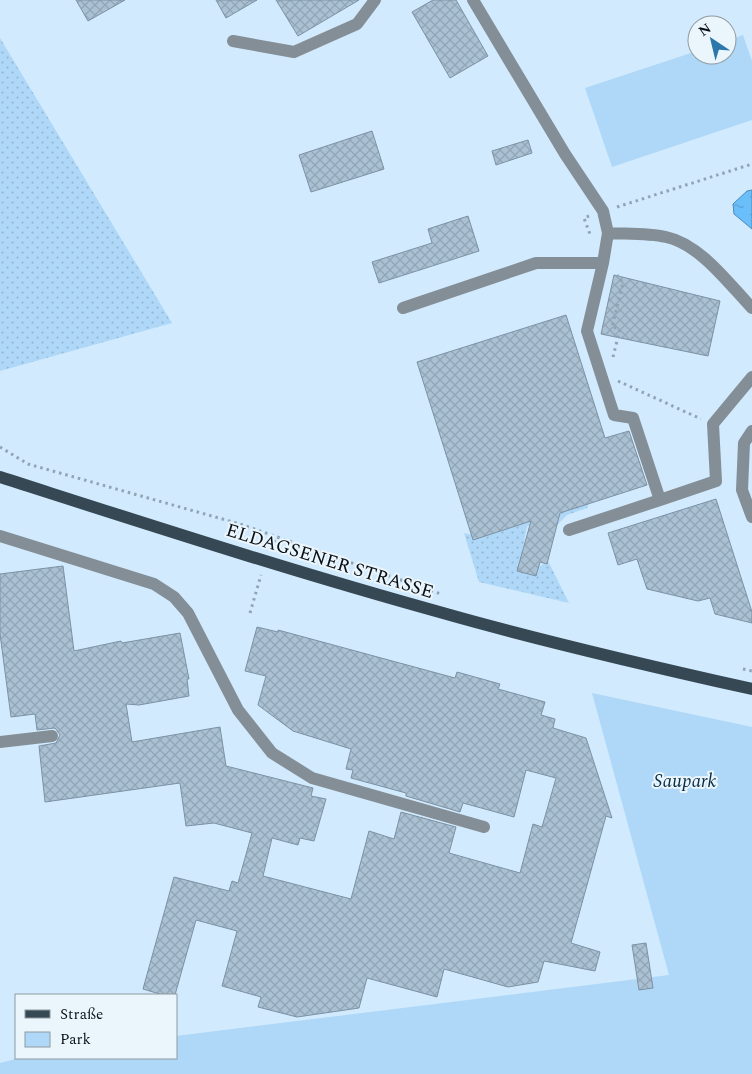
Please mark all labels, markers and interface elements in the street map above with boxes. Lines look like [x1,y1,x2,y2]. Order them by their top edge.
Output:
north arrow [687,15,737,65]
text: N [694,18,716,42]
street label: ELDAGSENER STRASSE [222,516,437,607]
park label: Saupark [654,767,717,796]
legend [15,994,178,1059]
text: Straße [60,1003,103,1026]
text: Park [60,1028,91,1051]

